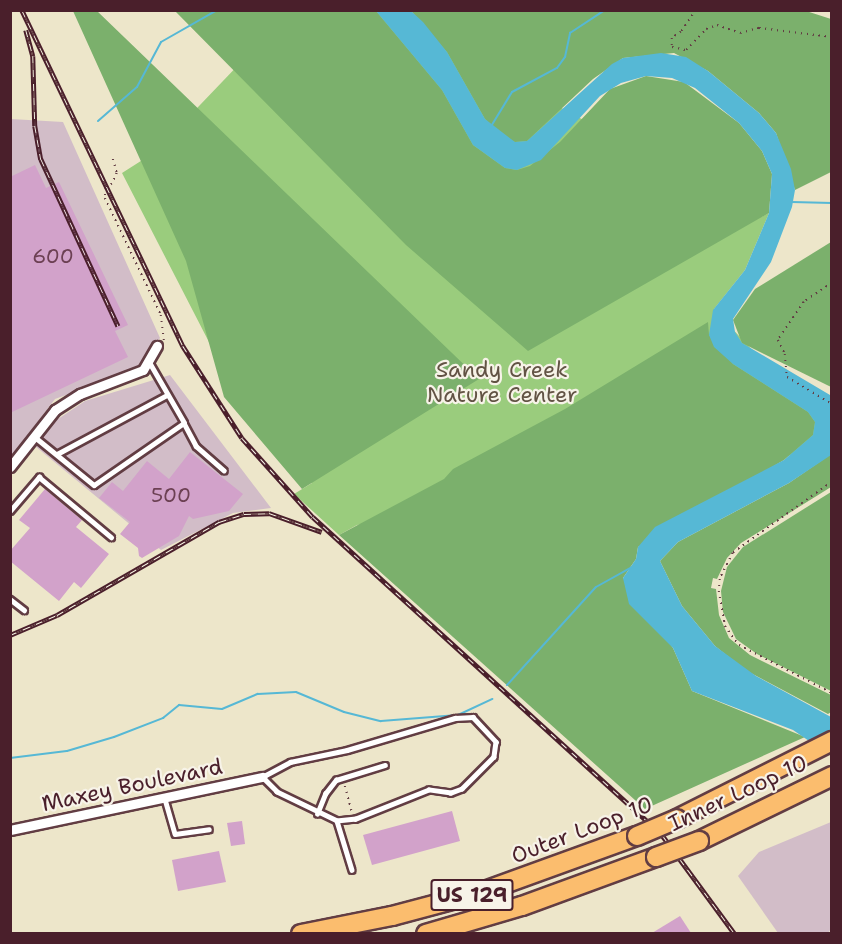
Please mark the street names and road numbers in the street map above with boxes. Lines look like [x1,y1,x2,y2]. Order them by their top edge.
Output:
street label: Inner Loop 10 [664,749,812,837]
street label: Maxey Boulevard [39,753,225,817]
street label: Outer Loop 10 [507,791,657,869]
road number: US 129 [430,877,514,913]

